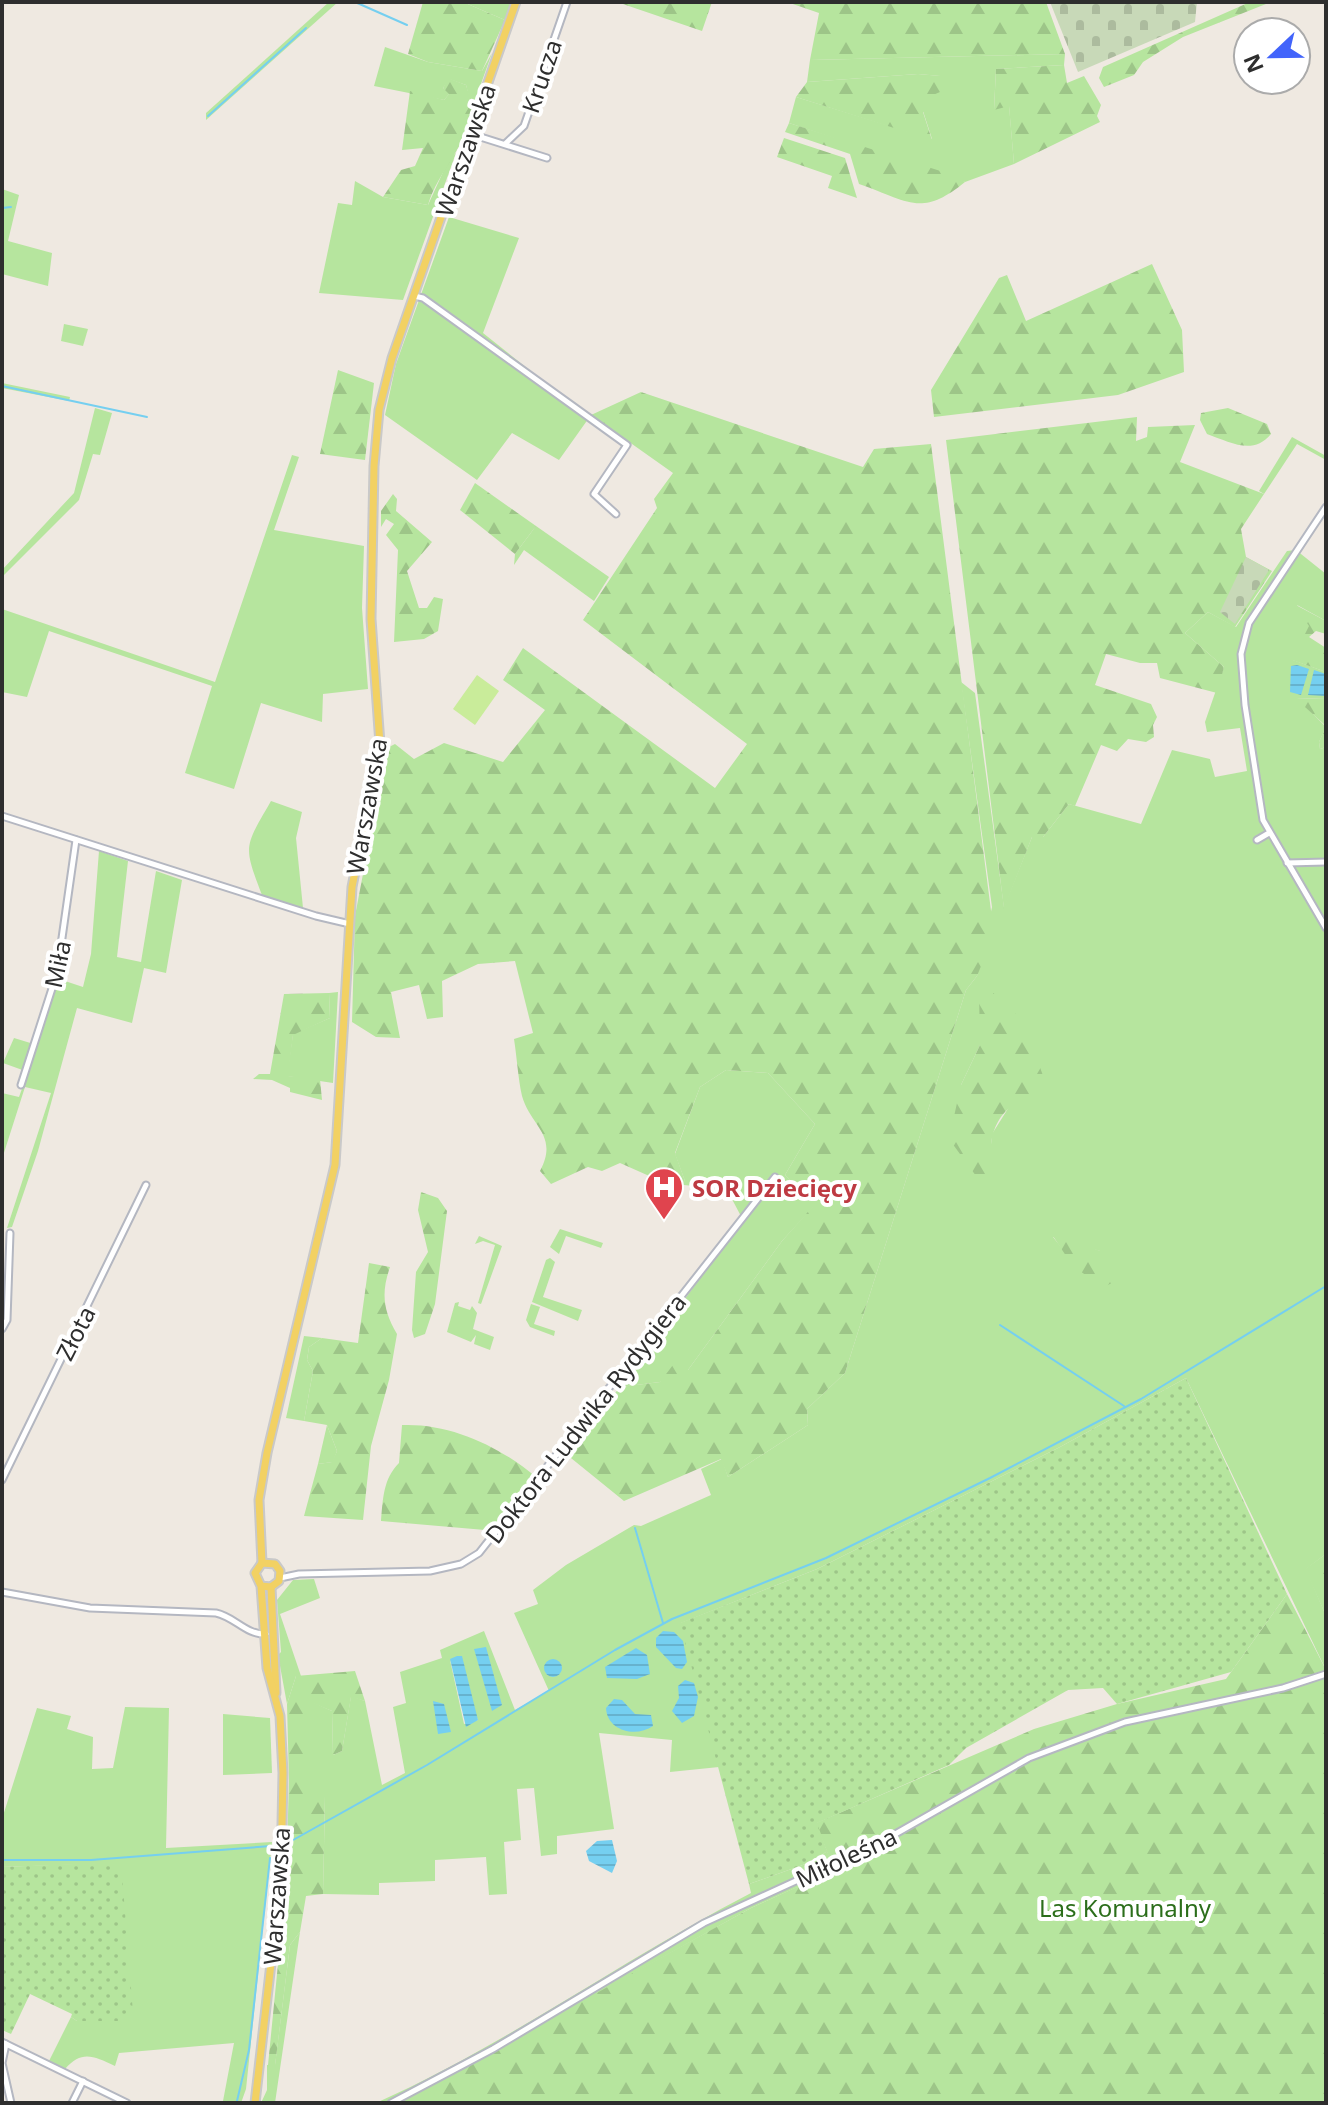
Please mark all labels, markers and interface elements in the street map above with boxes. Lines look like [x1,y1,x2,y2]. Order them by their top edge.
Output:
north arrow [1232,16,1312,96]
street label: Krucza [513,35,569,117]
text: N [1235,50,1270,78]
street label: Warszawska [427,79,503,221]
street label: Warszawska [338,735,394,877]
street label: Miła [36,937,78,991]
hospital icon: SOR Dziecięcy [643,1166,685,1221]
place label: SOR Dziecięcy [692,1171,857,1204]
street label: Doktora Ludwika Rydygiera [477,1286,693,1550]
street label: Złota [47,1300,103,1366]
street label: Miłoleśna [790,1819,902,1895]
street label: Warszawska [255,1826,297,1966]
park label: Las Komunalny [1039,1891,1212,1924]

